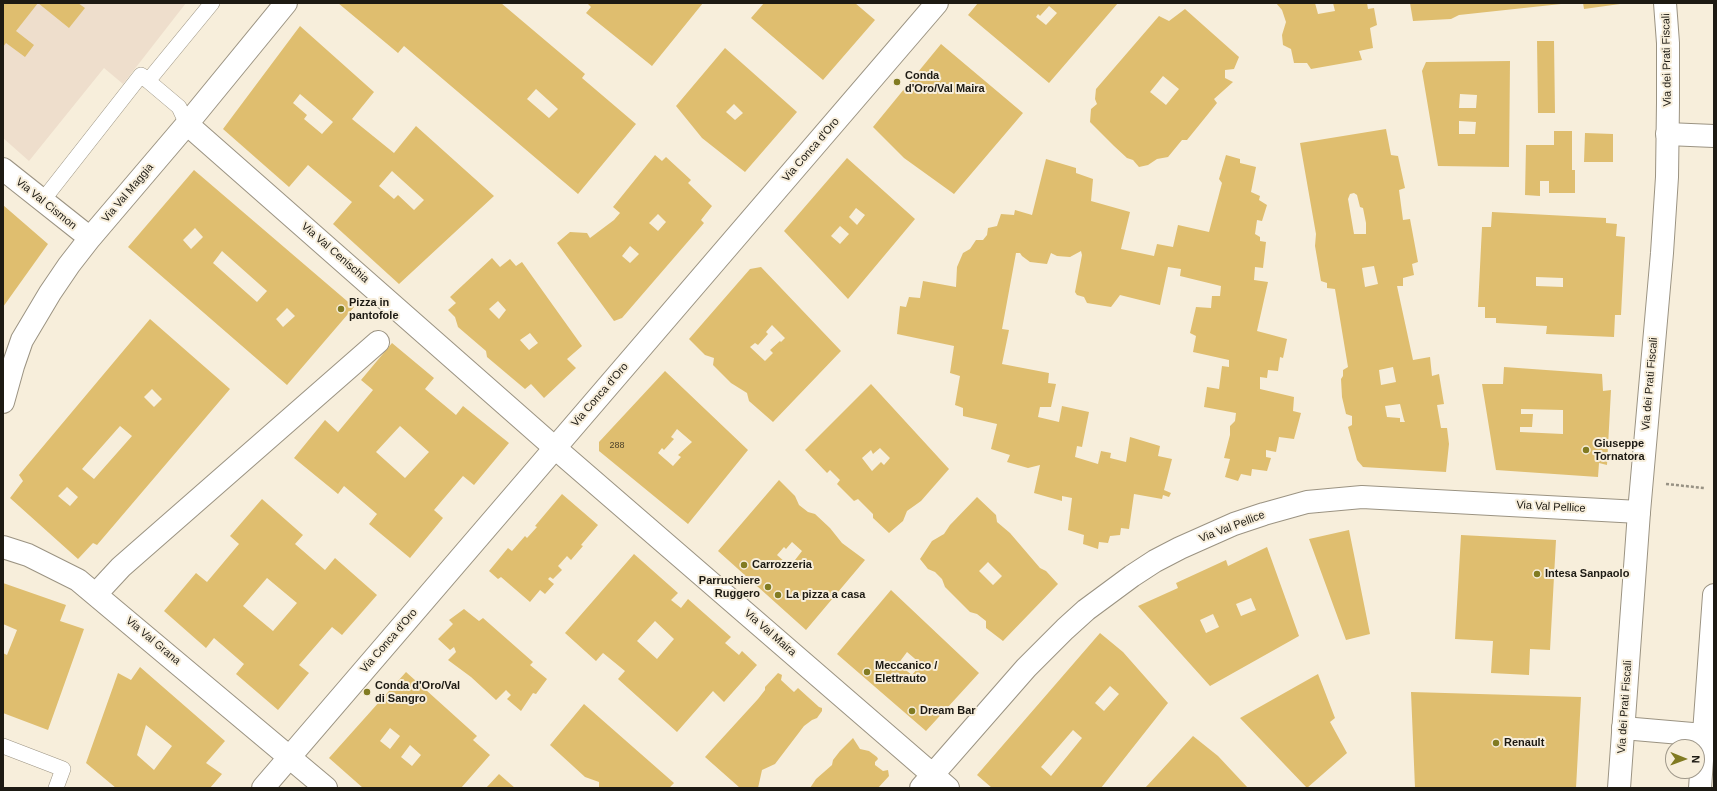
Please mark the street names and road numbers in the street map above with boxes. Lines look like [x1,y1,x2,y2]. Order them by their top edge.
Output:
street label: Via dei Prati Fiscali [1660,13,1674,107]
street label: Via Conca d'Oro [780,115,842,185]
street label: Via Val Maggia [99,161,157,225]
street label: Via Val Cismon [13,176,79,232]
street label: Via Val Cenischia [299,220,371,286]
street label: Via dei Prati Fiscali [1639,337,1661,431]
street label: Via Conca d'Oro [569,360,631,430]
street label: Via Val Pellice [1516,499,1586,515]
street label: Via Val Pellice [1197,508,1267,546]
street label: Via Conca d'Oro [358,606,420,676]
street label: Via Val Maira [741,607,799,659]
street label: Via Val Grana [123,614,183,668]
street label: Via dei Prati Fiscali [1615,660,1635,754]

